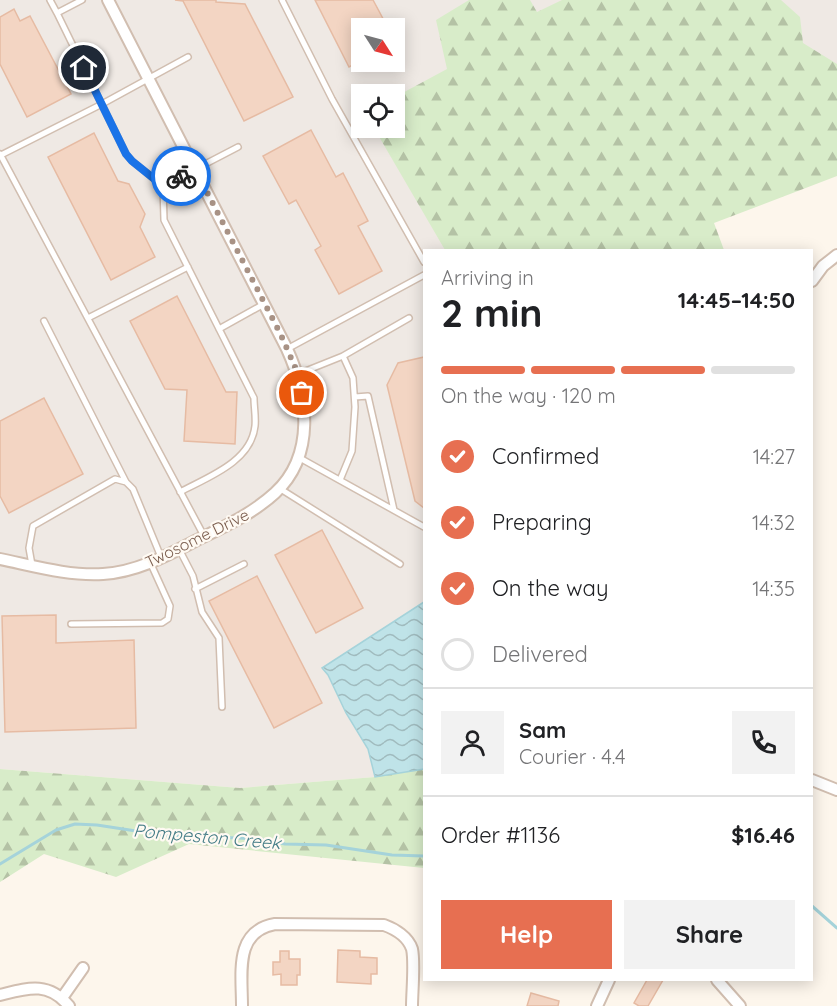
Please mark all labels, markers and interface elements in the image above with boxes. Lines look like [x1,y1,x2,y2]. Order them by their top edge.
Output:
north arrow [351,18,405,72]
map controls [351,18,405,138]
pin [58,42,109,93]
icon: home [67,51,100,84]
button: locate [351,84,405,138]
courier [151,146,211,206]
icon: bike [165,160,198,193]
text: Arriving in [441,265,534,290]
text: 14:45–14:50 [678,286,795,314]
text: 2 min [441,288,543,337]
pin [276,367,327,418]
icon: bag [285,376,318,409]
text: On the way · 120 m [441,383,616,408]
icon: check [441,440,474,473]
text: Confirmed [492,442,599,470]
text: 14:27 [753,444,795,469]
street label: Twosome Drive [142,504,252,572]
icon: check [441,506,474,539]
text: Preparing [492,508,592,536]
text: 14:32 [752,510,795,535]
icon: check [441,572,474,605]
text: On the way [492,574,608,602]
text: 14:35 [752,576,795,601]
text: Delivered [492,640,588,668]
button: person [441,711,504,774]
button: phone [732,711,795,774]
text: Sam [519,716,566,744]
text: Courier · 4.4 [519,744,625,769]
water label: Pompeston Creek [132,819,283,855]
text: Order #1136 [441,821,560,849]
text: $16.46 [731,821,795,849]
button: Help [441,900,612,969]
button: Share [624,900,795,969]

